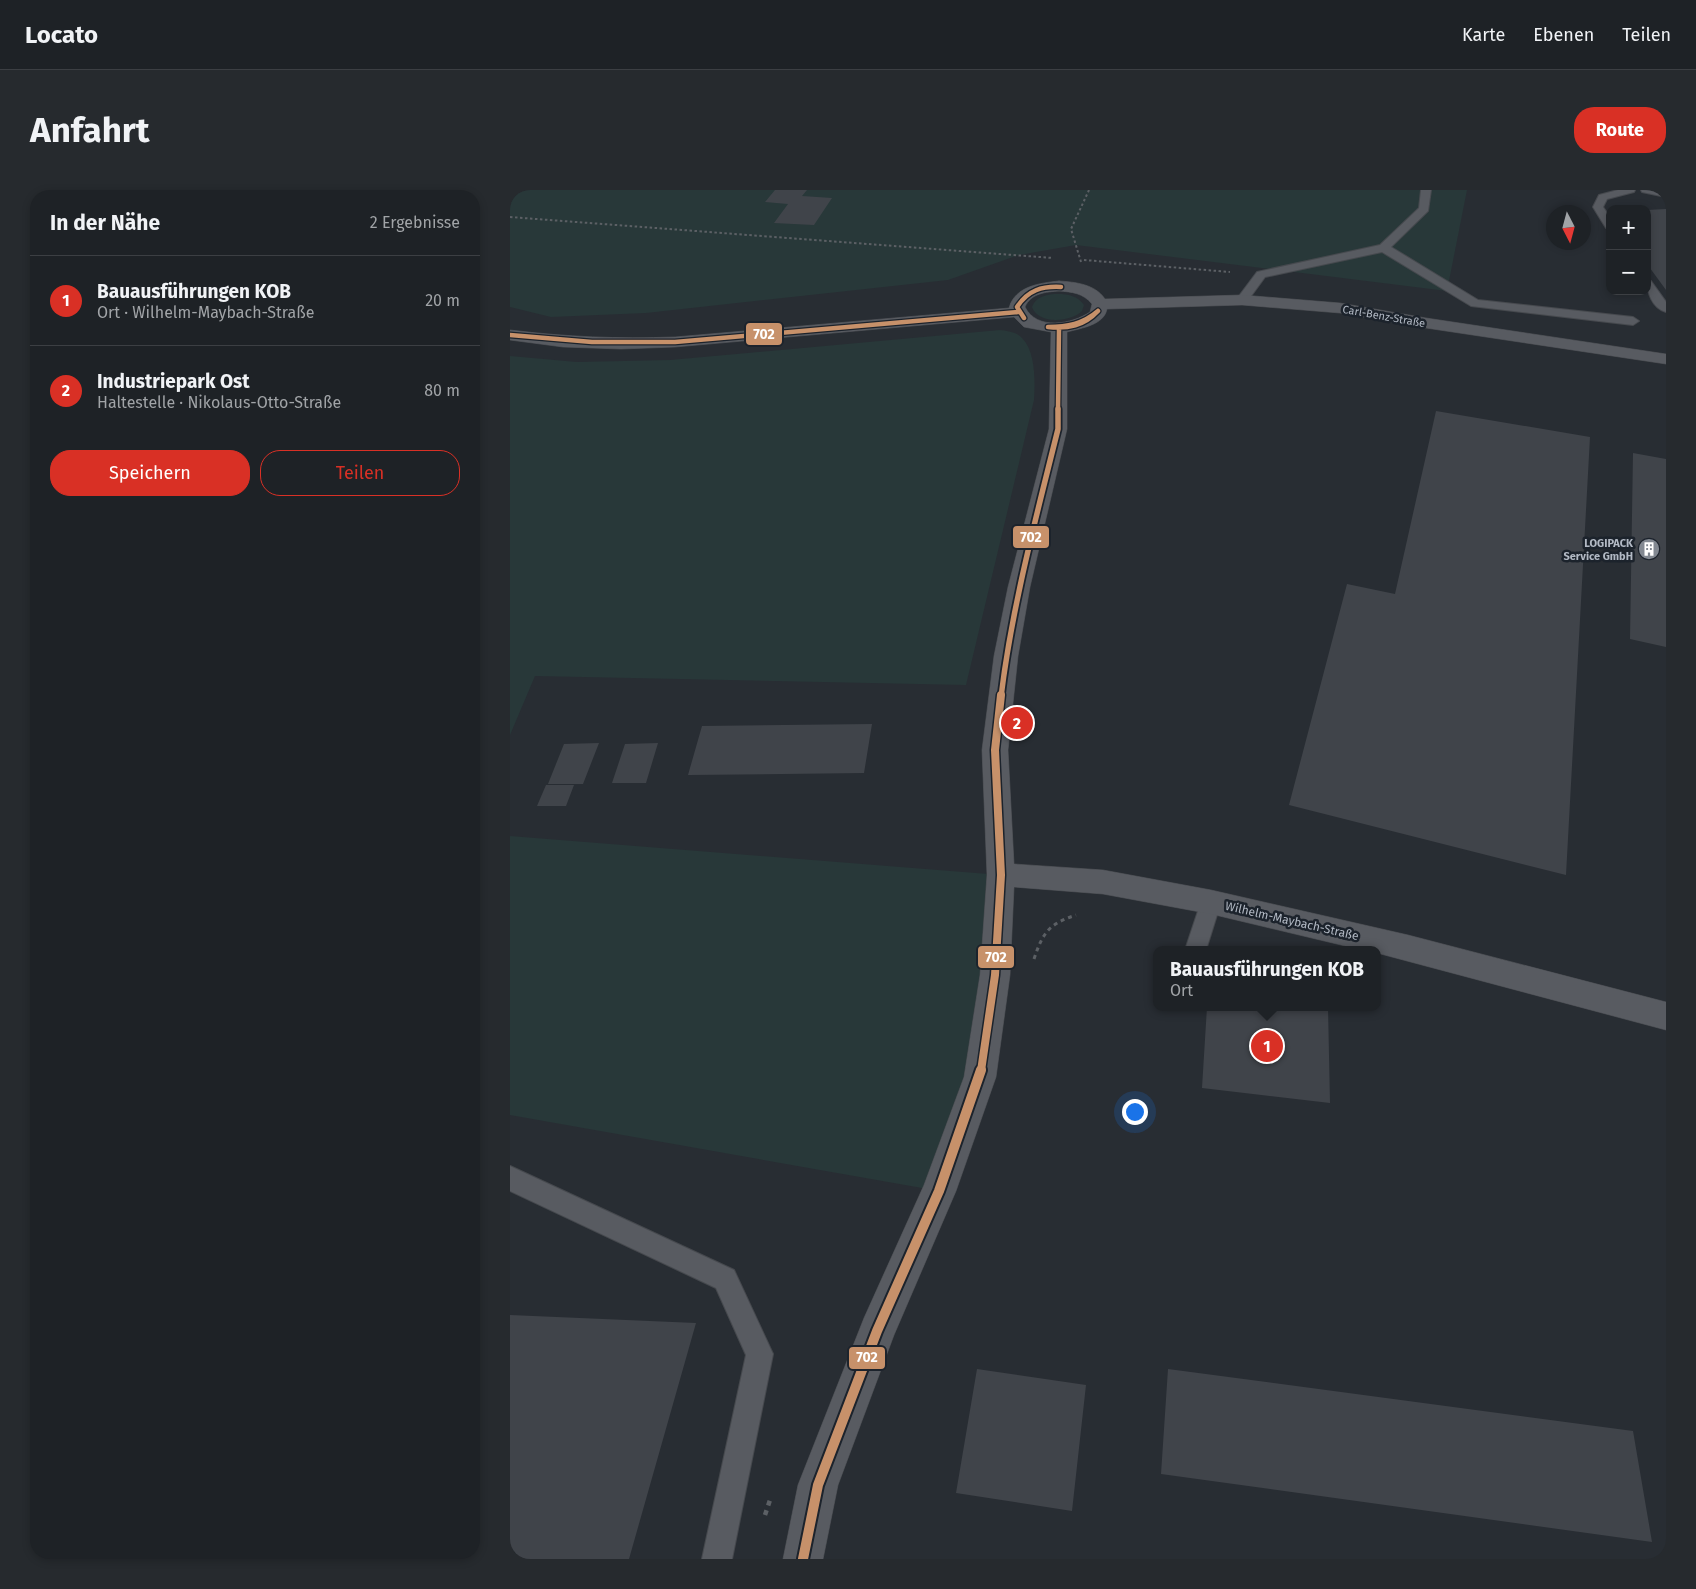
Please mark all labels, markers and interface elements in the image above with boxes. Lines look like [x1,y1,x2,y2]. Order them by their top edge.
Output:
text: Locato [25,21,98,49]
text: Karte [1462,24,1505,46]
text: Ebenen [1533,24,1594,46]
text: Teilen [1622,24,1671,46]
button: Route [1574,107,1666,153]
text: Anfahrt [30,109,149,151]
north arrow [1546,205,1591,250]
map controls [1606,205,1651,295]
button: + [1606,205,1651,250]
text: In der Nähe [50,210,160,236]
text: 2 Ergebnisse [370,213,460,232]
button: − [1606,250,1651,295]
text: Bauausführungen KOB [97,280,291,303]
text: 1 [62,291,70,310]
text: 20 m [425,291,460,310]
text: Ort · Wilhelm-Maybach-Straße [97,303,314,322]
street label: Carl-Benz-Straße [1342,303,1426,330]
line badge: 702 [745,322,783,346]
text: 702 [753,326,775,343]
text: Industriepark Ost [97,370,250,393]
text: 2 [62,381,70,400]
text: 80 m [424,381,460,400]
text: Haltestelle · Nikolaus-Otto-Straße [97,393,341,412]
button: Speichern [50,450,250,496]
button: Teilen [260,450,460,496]
line badge: 702 [1012,525,1050,549]
text: 702 [1020,529,1042,546]
place label: LOGIPACK Service GmbH [1563,537,1634,563]
building icon: LOGIPACK Service GmbH [1637,537,1661,561]
pin: 2 [1001,704,1033,742]
street label: Wilhelm-Maybach-Straße [1224,899,1360,943]
line badge: 702 [977,945,1015,969]
popup [1153,946,1381,1011]
text: 702 [985,949,1007,966]
text: Bauausführungen KOB [1170,958,1364,981]
text: Ort [1170,981,1193,1000]
pin: 1 [1251,1027,1283,1065]
your location [1122,1099,1148,1125]
line badge: 702 [848,1346,886,1370]
text: 702 [856,1349,878,1366]

